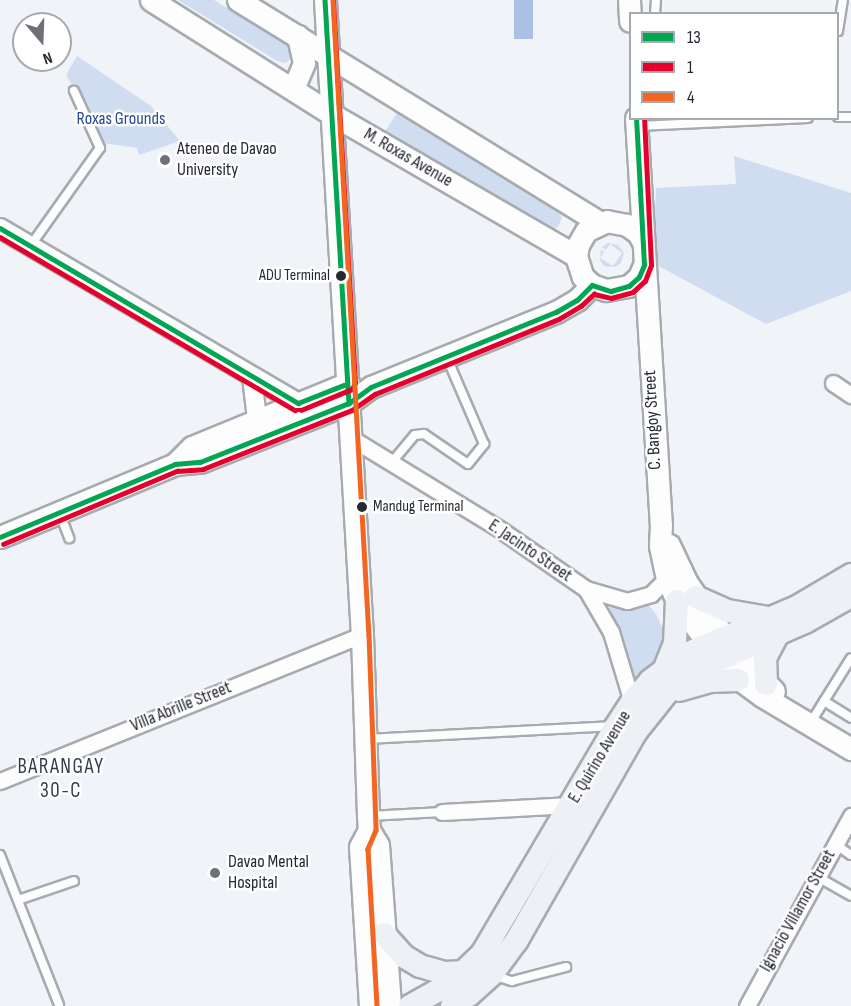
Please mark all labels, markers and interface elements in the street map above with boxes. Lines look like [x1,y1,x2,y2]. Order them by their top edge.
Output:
north arrow [12,12,72,72]
legend [629,12,839,120]
text: 13 [687,27,701,48]
text: N [40,47,55,68]
text: 1 [687,57,693,78]
text: 4 [687,87,695,108]
park label: Roxas Grounds [77,108,165,130]
street label: M. Roxas Avenue [360,124,456,192]
place label: Ateneo de Davao University [177,139,277,182]
marker: Ateneo de Davao University [158,153,172,167]
place label: ADU Terminal [259,266,330,286]
marker: ADU Terminal [335,270,347,282]
street label: C. Bangoy Street [640,370,666,470]
place label: Mandug Terminal [373,497,463,517]
marker: Mandug Terminal [356,501,368,513]
street label: E. Jacinto Street [484,515,576,587]
street label: Villa Abrille Street [128,677,234,737]
street label: E. Quirino Avenue [564,707,636,807]
district label: BARANGAY 30-C [18,754,104,804]
street label: Ignacio Villamor Street [755,846,841,976]
place label: Davao Mental Hospital [228,852,309,894]
marker: Davao Mental Hospital [206,864,224,882]

